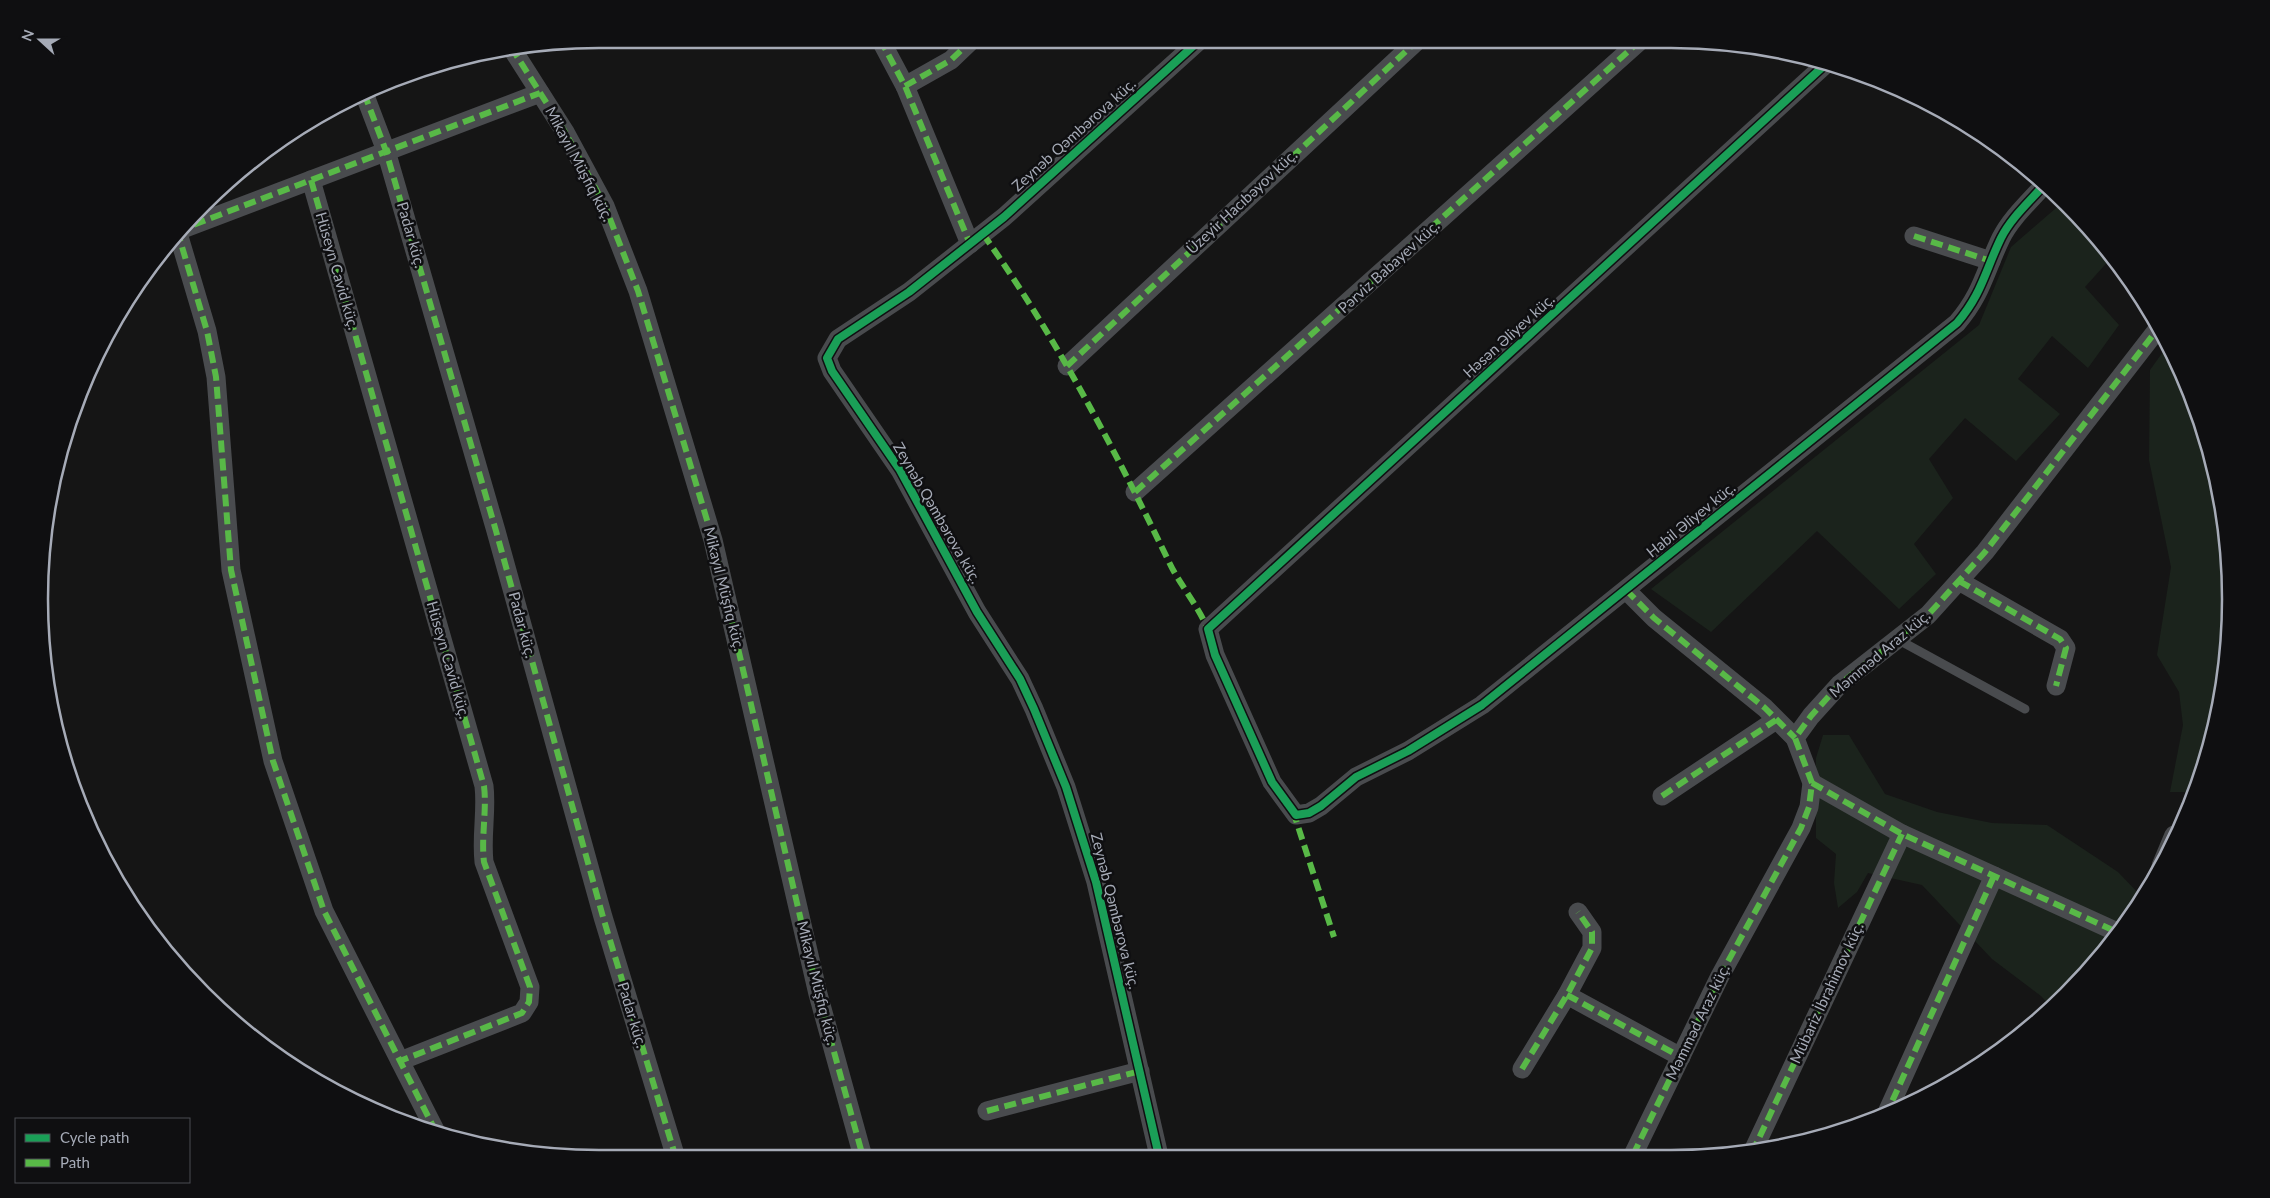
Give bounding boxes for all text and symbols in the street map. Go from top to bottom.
north arrow [15,15,65,65]
text: N [18,27,37,43]
street label: Zeynəb Qəmbərova küç. [1008,74,1139,195]
street label: Mikayıl Müşfiq küç. [542,103,618,224]
street label: Üzeyir Hacıbəyov küç. [1182,145,1300,257]
street label: Padar küç. [394,200,430,270]
street label: Hüseyn Cavid küç. [313,210,363,332]
street label: Pərviz Babayev küç. [1334,216,1443,316]
street label: Həsən Əliyev küç. [1459,289,1558,381]
street label: Zeynəb Qəmbərova küç. [890,439,986,586]
street label: Habil Əliyev küç. [1642,478,1738,561]
street label: Mikayıl Müşfiq küç. [701,525,749,653]
street label: Padar küç. [506,590,540,660]
street label: Hüseyn Cavid küç. [424,599,474,721]
street label: Məmməd Araz küç. [1825,606,1933,701]
street label: Zeynəb Qəmbərova küç. [1088,831,1144,991]
street label: Mikayıl Müşfiq küç. [794,919,842,1047]
street label: Mübariz İbrahimov küç. [1786,919,1867,1066]
street label: Məmməd Araz küç. [1661,961,1733,1082]
street label: Padar küç. [614,980,651,1050]
legend [15,1118,190,1183]
text: Cycle path [60,1128,129,1146]
text: Path [60,1153,90,1171]

